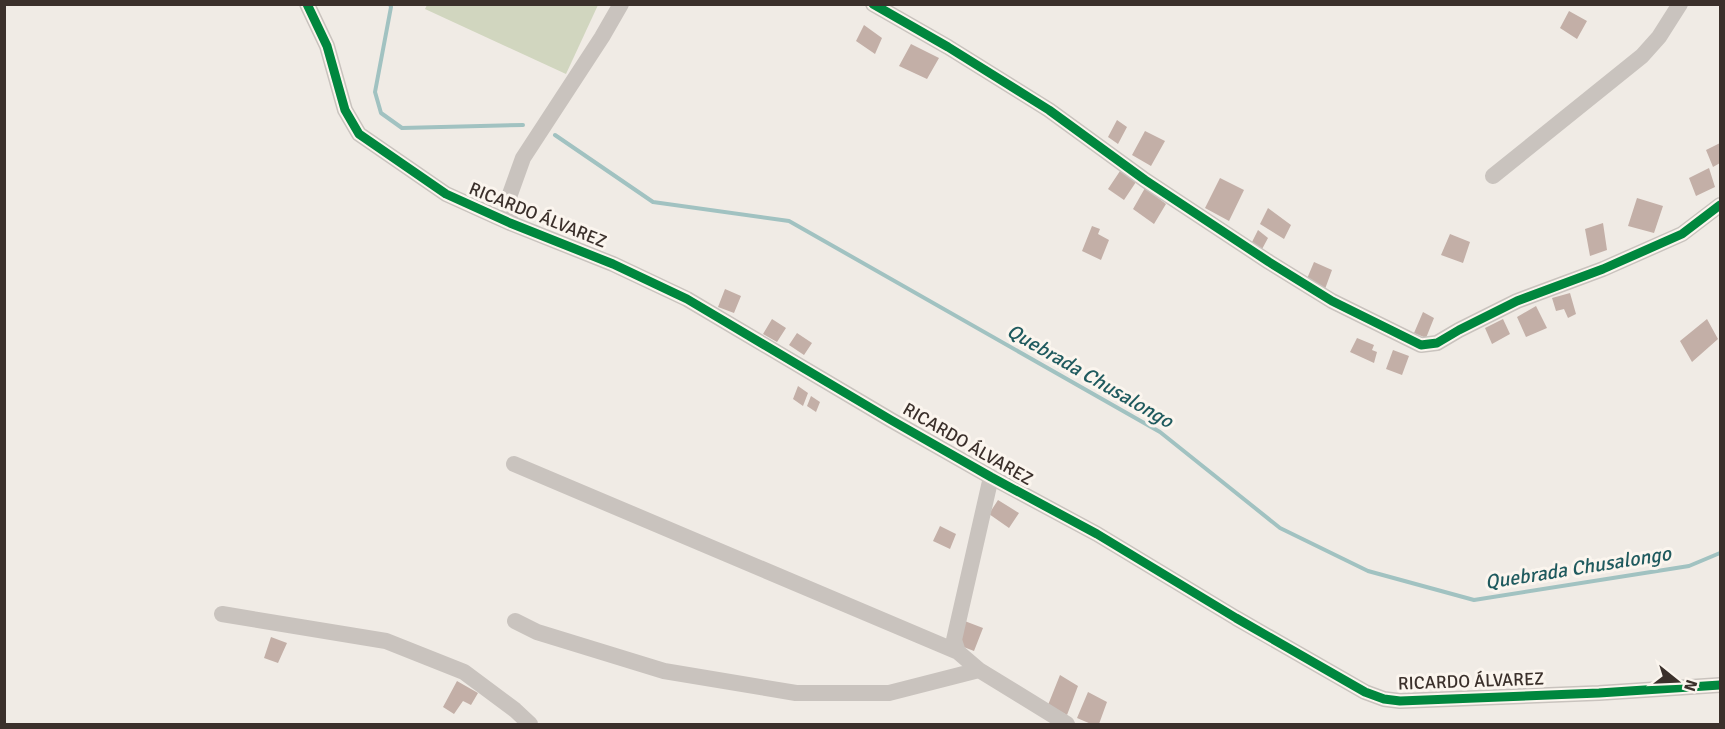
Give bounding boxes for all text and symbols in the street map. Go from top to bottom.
street label: RICARDO ÁLVAREZ [466,177,610,253]
water label: Quebrada Chusalongo [1002,318,1179,435]
street label: RICARDO ÁLVAREZ [899,398,1037,490]
water label: Quebrada Chusalongo [1483,541,1674,595]
north arrow [1647,651,1707,711]
street label: RICARDO ÁLVAREZ [1397,667,1545,695]
text: N [1679,677,1702,694]

